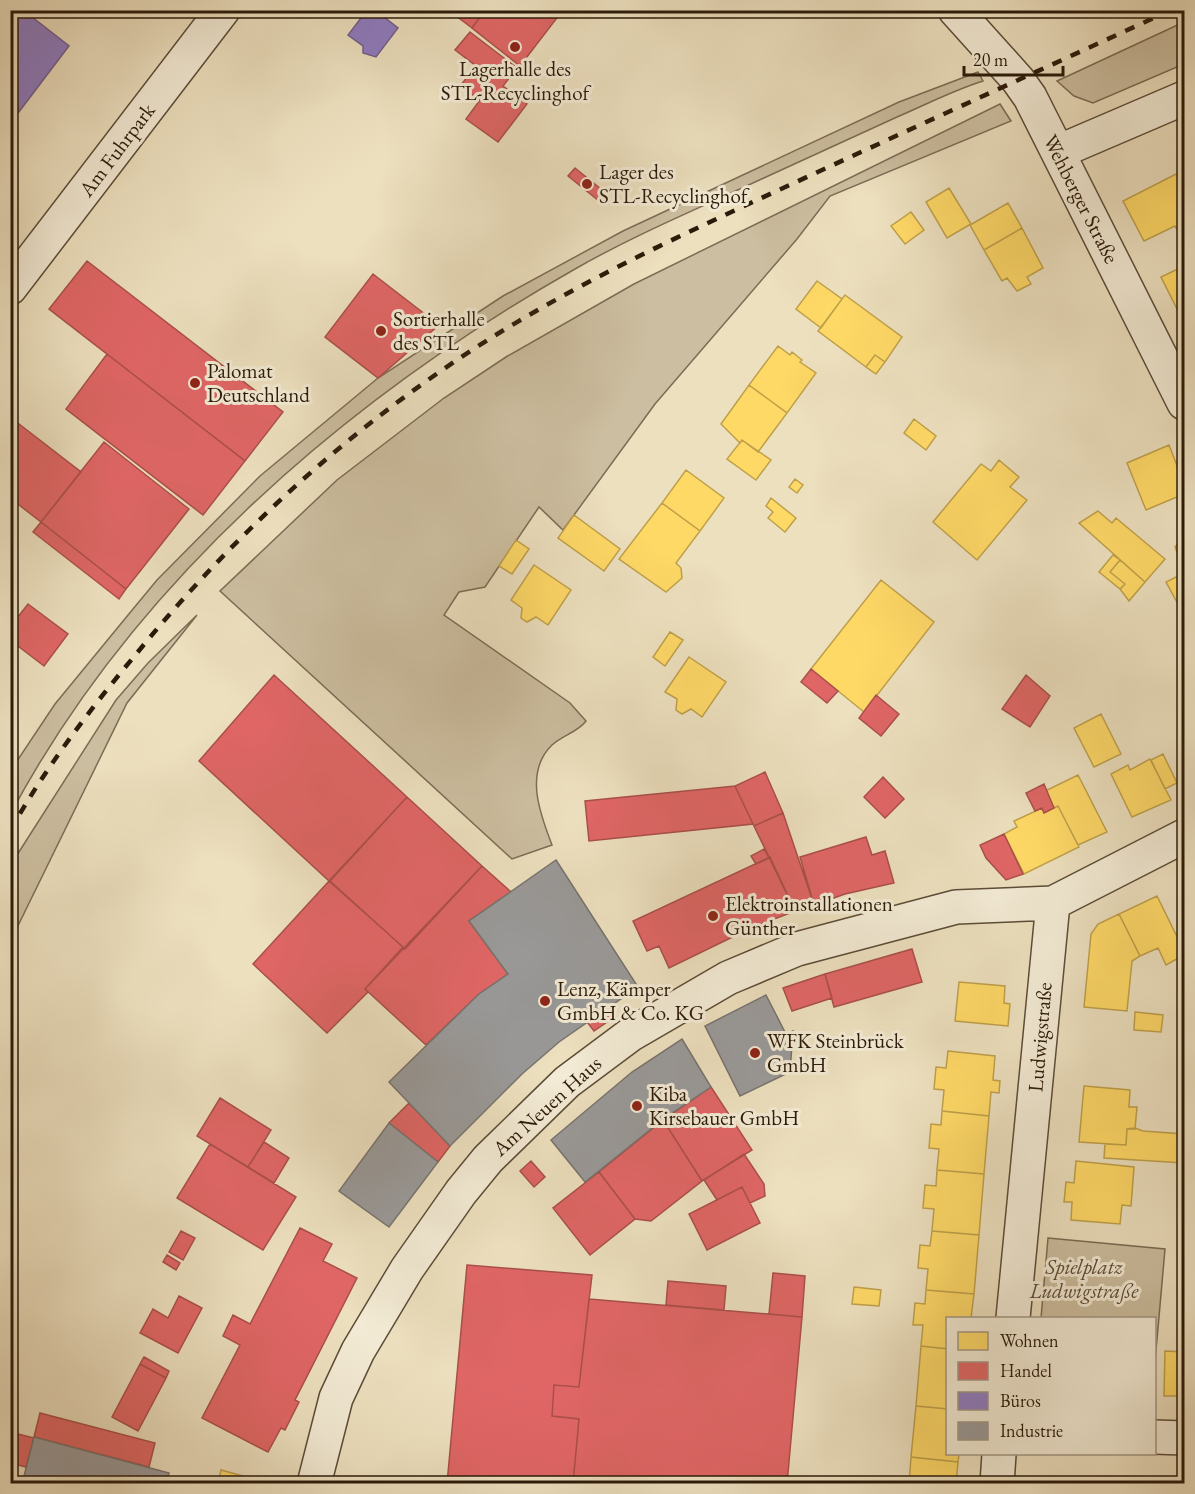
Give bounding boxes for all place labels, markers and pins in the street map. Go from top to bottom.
marker: Lagerhalle des STL-Recyclinghof [508,40,522,54]
place label: Lagerhalle des STL-Recyclinghof [441,55,592,106]
place label: Lager des STL-Recyclinghof [599,158,750,209]
marker: Lager des STL-Recyclinghof [580,177,594,191]
place label: Sortierhalle des STL [393,305,485,356]
marker: Sortierhalle des STL [374,324,388,338]
place label: Palomat Deutschland [207,357,310,408]
marker: Palomat Deutschland [188,376,202,390]
place label: Elektroinstallationen Günther [725,890,893,941]
marker: Elektroinstallationen Günther [706,909,720,923]
place label: Lenz, Kämper GmbH & Co. KG [557,975,704,1026]
marker: Lenz, Kämper GmbH & Co. KG [538,994,552,1008]
place label: WFK Steinbrück GmbH [767,1027,905,1078]
marker: WFK Steinbrück GmbH [748,1046,762,1060]
place label: Kiba Kirsebauer GmbH [649,1080,799,1131]
marker: Kiba Kirsebauer GmbH [630,1099,644,1113]

